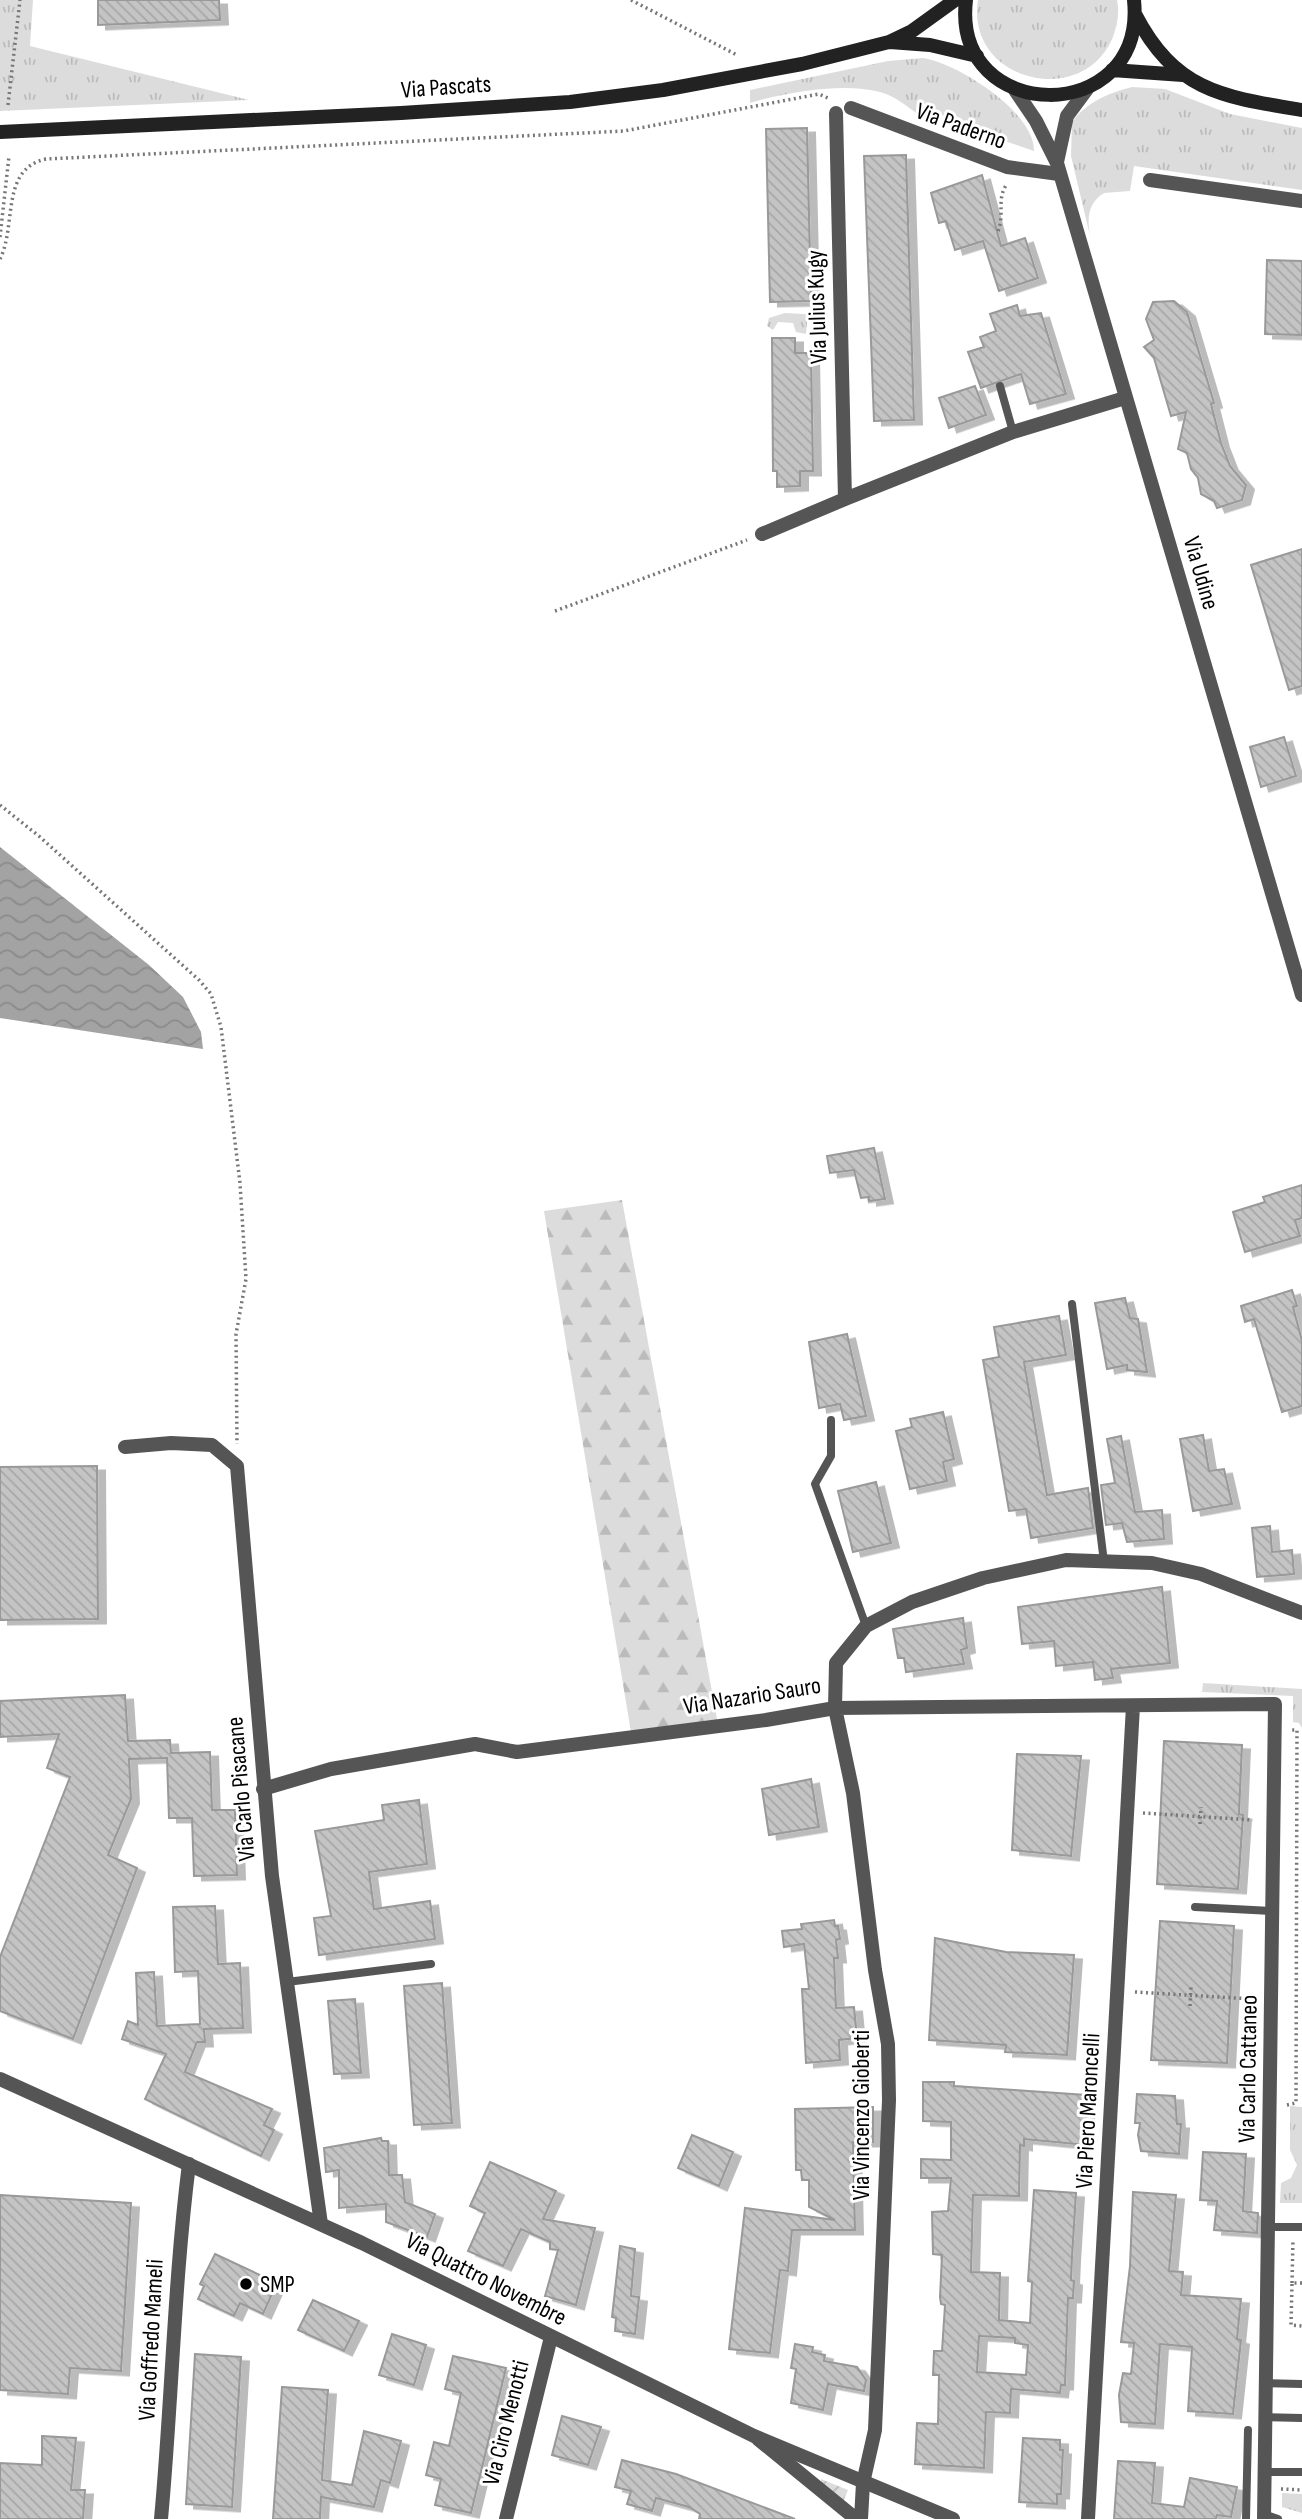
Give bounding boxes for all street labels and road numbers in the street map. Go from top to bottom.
street label: Via Pascats [400,69,492,105]
street label: Via Paderno [912,96,1010,156]
street label: Via Julius Kugy [801,249,833,365]
street label: Via Udine [1177,533,1225,613]
street label: Via Nazario Sauro [681,1671,823,1721]
street label: Via Carlo Pisacane [220,1716,262,1862]
street label: Via Carlo Cattaneo [1232,1995,1264,2143]
street label: Via Vincenzo Gioberti [847,2030,876,2200]
street label: Via Piero Maroncelli [1069,2032,1107,2190]
street label: Via Quattro Novembre [401,2226,571,2332]
street label: Via Goffredo Mameli [132,2258,170,2422]
street label: Via Ciro Menotti [476,2357,536,2489]

